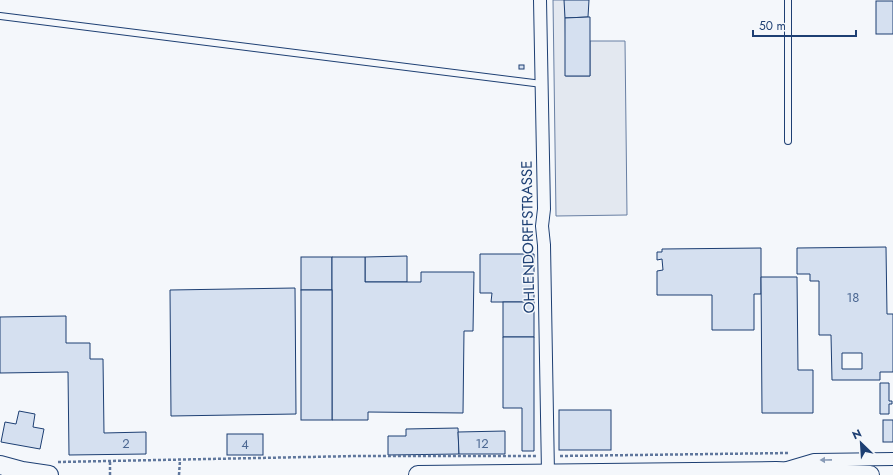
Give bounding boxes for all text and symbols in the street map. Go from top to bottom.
scale bar [753,12,856,38]
text: 50 m [759,17,786,35]
street label: OHLENDORFFSTRASSE [516,160,540,314]
house number: 18 [847,288,859,307]
north arrow [841,423,881,463]
text: N [849,425,864,443]
house number: 2 [122,434,130,453]
house number: 12 [475,434,489,453]
house number: 4 [241,435,249,454]
one-way arrow [820,456,832,463]

